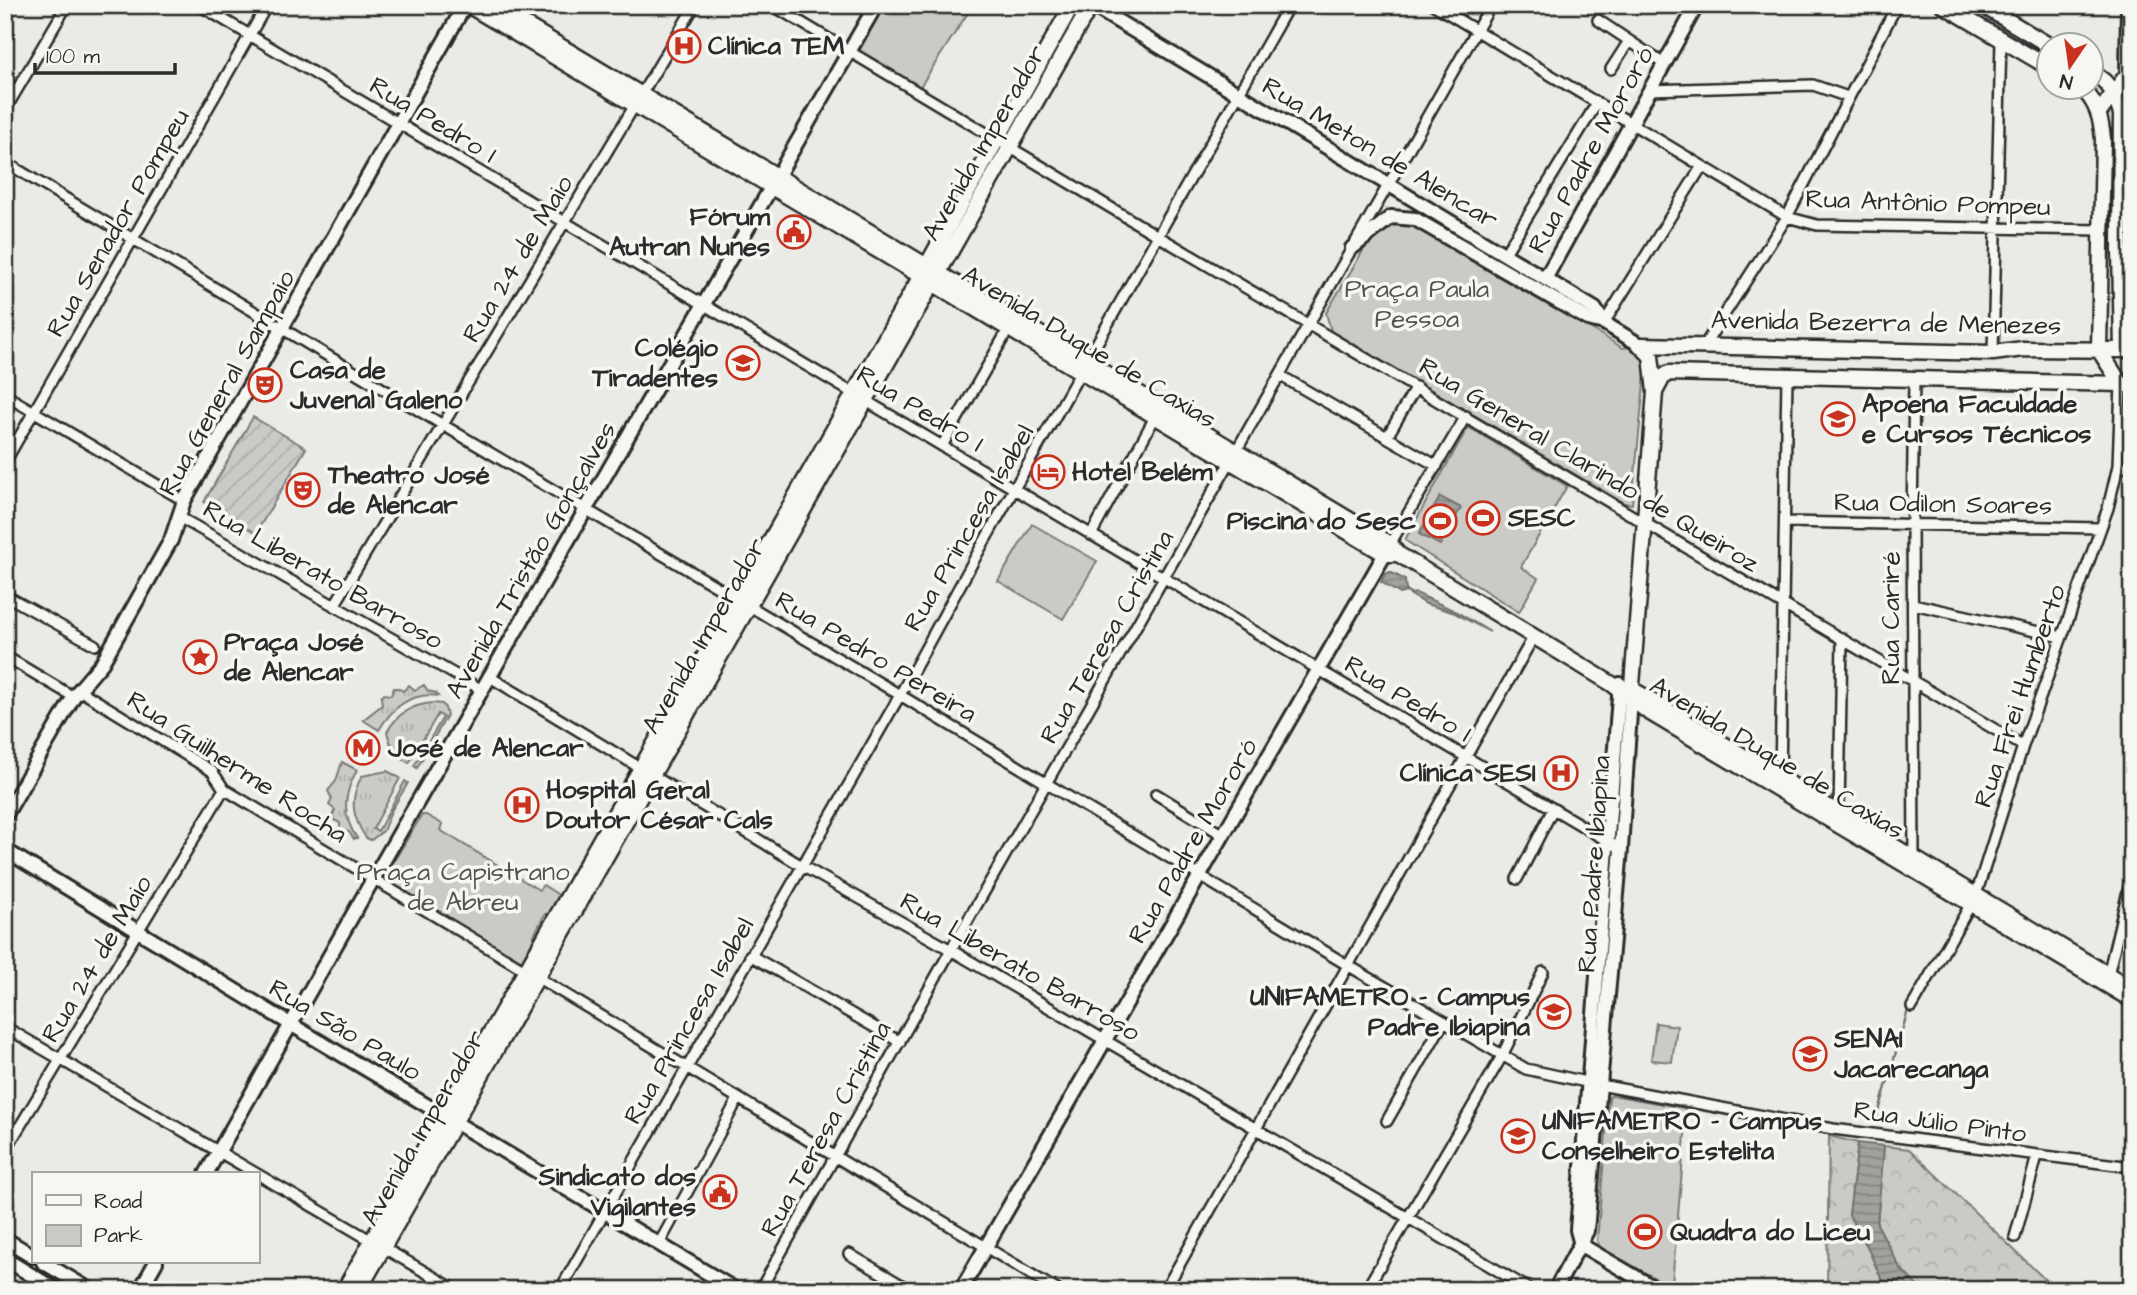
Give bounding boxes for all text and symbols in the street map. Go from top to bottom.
hospital icon: Clínica TEM [665,27,703,65]
place label: Clínica TEM [708,28,845,64]
scale bar [35,32,175,76]
north arrow [2036,32,2106,102]
street label: Avenida Imperador [913,38,1055,248]
street label: Rua Padre Mororó [1519,40,1663,260]
text: 100 m [46,42,101,71]
text: N [2058,67,2075,96]
street label: Rua Pedro I [363,68,503,172]
street label: Rua Meton de Alencar [1255,68,1505,238]
street label: Rua Senador Pompeu [38,102,198,344]
street label: Rua 24 de Maio [454,168,582,349]
street label: Rua Antônio Pompeu [1805,181,2051,225]
place label: Fórum Autran Nunes [609,199,771,265]
public building icon: Fórum Autran Nunes [775,213,813,251]
street label: Avenida Duque de Caxias [955,257,1223,437]
street label: Rua General Sampaio [150,263,304,502]
park label: Praça Paula Pessoa [1345,271,1489,337]
street label: Avenida Bezerra de Menezes [1711,302,2061,344]
place label: Colégio Tiradentes [591,330,718,396]
school or university icon: Colégio Tiradentes [724,344,762,382]
street label: Rua General Clarindo de Queiroz [1412,349,1766,581]
place label: Casa de Juvenal Galeno [289,352,463,418]
street label: Rua Pedro I [850,357,990,461]
theatre icon: Casa de Juvenal Galeno [246,366,284,404]
place label: Apoena Faculdade e Cursos Técnicos [1862,386,2091,452]
school or university icon: Apoena Faculdade e Cursos Técnicos [1819,400,1857,438]
street label: Avenida Tristão Gonçalves [437,415,625,705]
street label: Rua Princesa Isabel [895,418,1043,638]
hotel icon: Hotel Belém [1029,453,1067,491]
place label: Hotel Belém [1072,454,1213,490]
place label: Theatro José de Alencar [327,457,490,523]
theatre icon: Theatro José de Alencar [284,471,322,509]
street label: Rua Odilon Soares [1834,484,2052,524]
street label: Rua Liberato Barroso [196,491,450,659]
sports icon: SESC [1464,499,1502,537]
place label: SESC [1507,500,1576,536]
sports icon: Piscina do Sesc [1421,502,1459,540]
place label: Piscina do Sesc [1227,503,1417,539]
street label: Rua Teresa Cristina [1031,524,1183,750]
street label: Avenida Imperador [633,531,775,741]
street label: Rua Cariré [1873,551,1909,685]
street label: Rua Frei Humberto [1965,579,2075,812]
street label: Rua Pedro Pereira [768,583,984,731]
place label: Praça José de Alencar [223,624,364,690]
place icon: Praça José de Alencar [181,638,219,676]
street label: Rua Pedro I [1338,647,1478,751]
street label: Avenida Duque de Caxias [1643,668,1911,848]
street label: Rua Guilherme Rocha [120,682,354,852]
metro station icon: José de Alencar [344,729,382,767]
place label: José de Alencar [387,730,584,766]
street label: Rua Padre Mororó [1120,731,1267,950]
hospital icon: Clínica SESI [1542,754,1580,792]
street label: Rua Padre Ibiapina [1568,754,1620,974]
place label: Clínica SESI [1400,755,1536,791]
place label: Hospital Geral Doutor César Cals [546,772,773,838]
hospital icon: Hospital Geral Doutor César Cals [503,786,541,824]
park label: Praça Capistrano de Abreu [356,854,570,920]
street label: Rua 24 de Maio [33,868,161,1049]
street label: Rua Liberato Barroso [893,883,1147,1051]
street label: Rua Princesa Isabel [615,911,763,1131]
street label: Rua São Paulo [262,970,428,1090]
place label: UNIFAMETRO - Campus Padre Ibiapina [1250,979,1531,1045]
school or university icon: UNIFAMETRO - Campus Padre Ibiapina [1535,993,1573,1031]
street label: Rua Teresa Cristina [752,1015,900,1243]
place label: SENAI Jacarecanga [1833,1021,1989,1090]
street label: Avenida Imperador [352,1023,494,1233]
school or university icon: SENAI Jacarecanga [1791,1035,1829,1073]
street label: Rua Júlio Pinto [1851,1092,2029,1152]
place label: UNIFAMETRO - Campus Conselheiro Estelita [1542,1103,1822,1169]
school or university icon: UNIFAMETRO - Campus Conselheiro Estelita [1499,1117,1537,1155]
place label: Sindicato dos Vigilantes [538,1159,696,1228]
legend [32,1172,259,1264]
public building icon: Sindicato dos Vigilantes [701,1173,739,1211]
text: Road [94,1187,142,1216]
sports icon: Quadra do Liceu [1626,1213,1664,1251]
place label: Quadra do Liceu [1670,1214,1870,1250]
text: Park [94,1221,143,1250]

